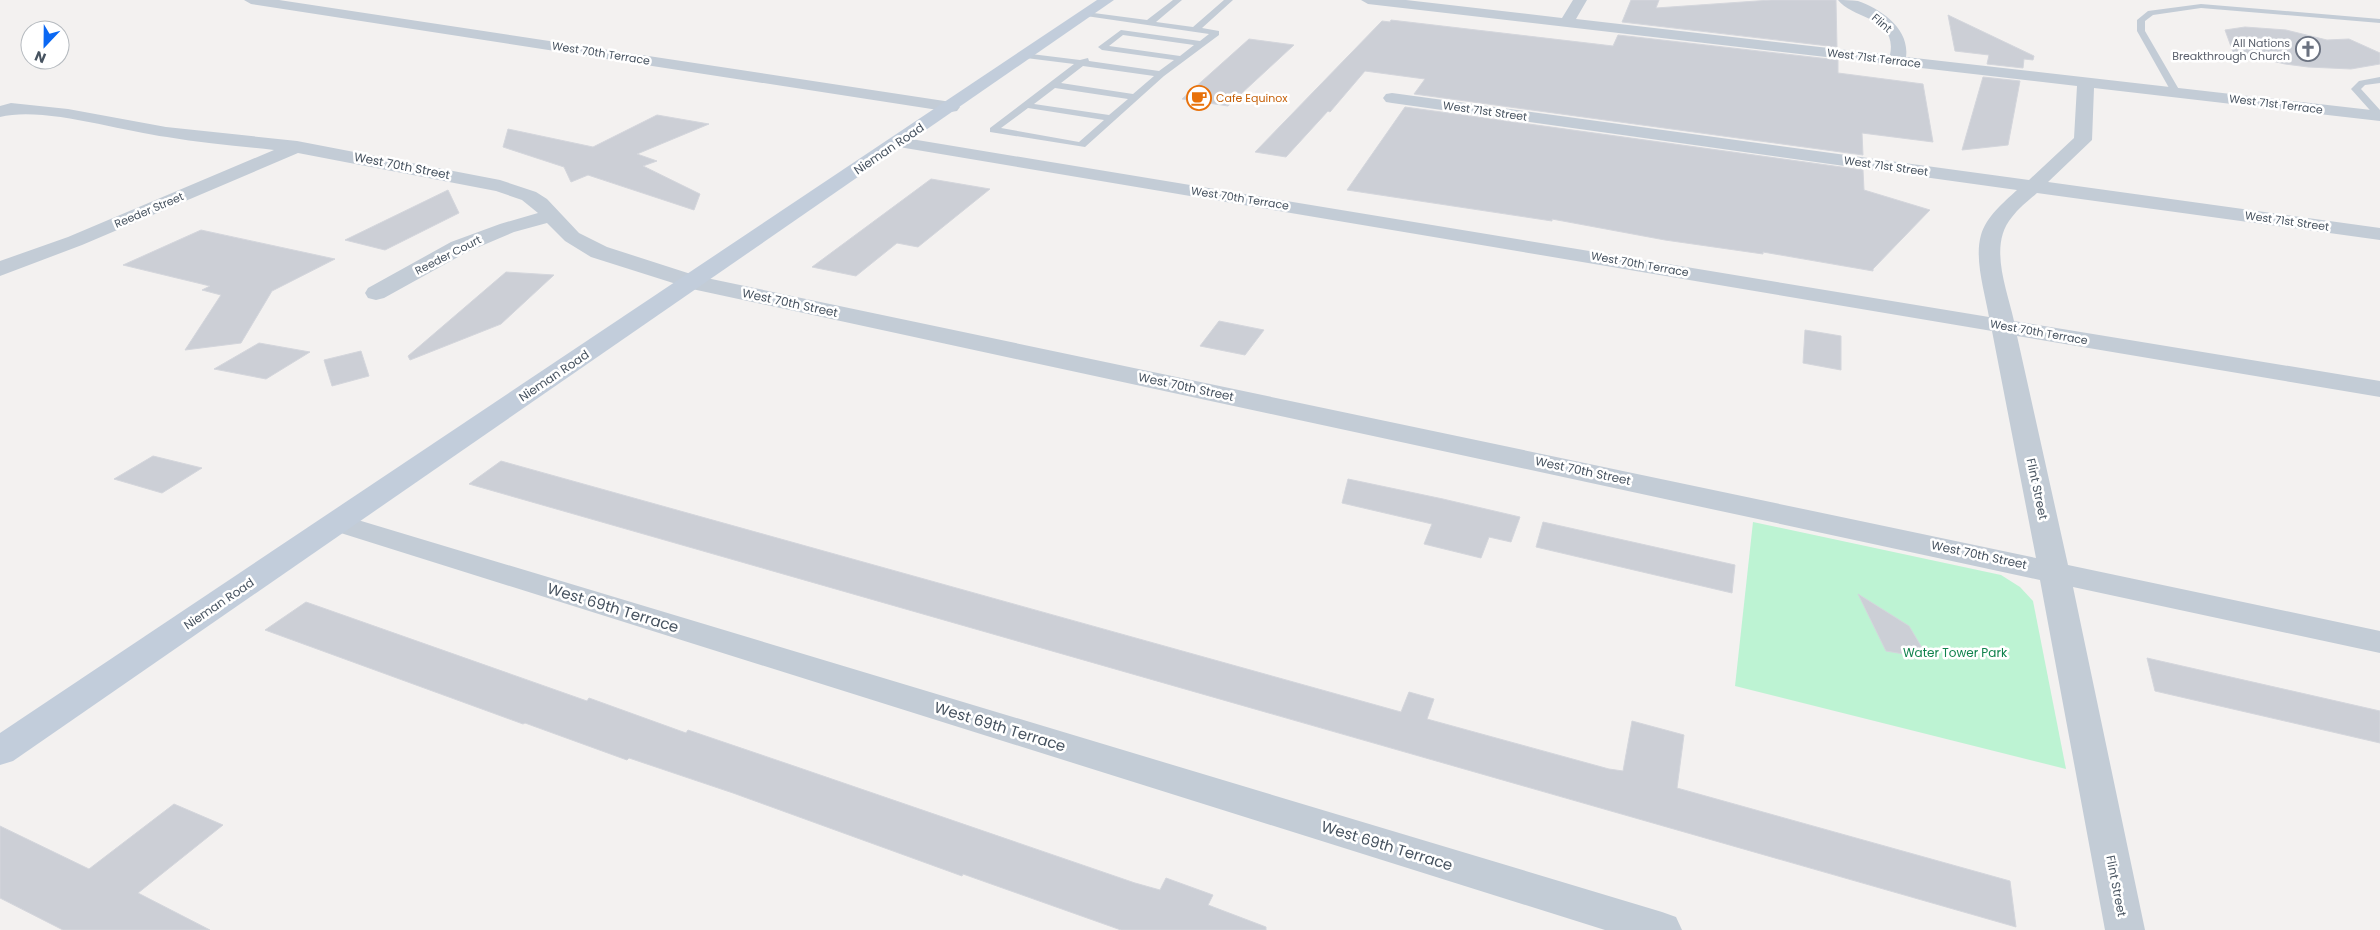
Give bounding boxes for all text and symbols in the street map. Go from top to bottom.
street label: Flint [1868,10,1896,36]
north arrow [20,20,70,70]
place label: All Nations Breakthrough Church [2172,35,2290,64]
church icon: All Nations Breakthrough Church [2295,36,2321,62]
street label: West 70th Terrace [551,37,651,69]
street label: West 71st Terrace [1826,44,1922,72]
text: N [32,46,49,68]
cafe icon: Cafe Equinox [1186,85,1212,111]
place label: Cafe Equinox [1216,90,1288,106]
street label: West 71st Terrace [2228,90,2324,118]
street label: West 71st Street [1442,97,1528,125]
street label: Nieman Road [850,119,927,178]
street label: West 70th Street [353,148,452,183]
street label: West 71st Street [1843,152,1929,180]
street label: West 70th Terrace [1190,182,1290,214]
street label: Reeder Street [112,188,186,232]
street label: West 71st Street [2244,207,2330,235]
street label: Reeder Court [412,231,484,279]
street label: West 70th Terrace [1590,248,1690,281]
street label: West 70th Street [741,284,840,321]
street label: West 70th Terrace [1989,316,2089,349]
street label: Nieman Road [515,346,592,405]
street label: West 70th Street [1137,368,1236,405]
street label: West 70th Street [1534,452,1633,489]
street label: Flint Street [2023,457,2052,521]
street label: West 70th Street [1930,536,2029,573]
street label: Nieman Road [180,574,257,633]
street label: West 69th Terrace [545,578,681,638]
park label: Water Tower Park [1903,644,2008,661]
street label: West 69th Terrace [932,697,1068,757]
street label: West 69th Terrace [1319,816,1455,876]
street label: Flint Street [2102,854,2131,918]

